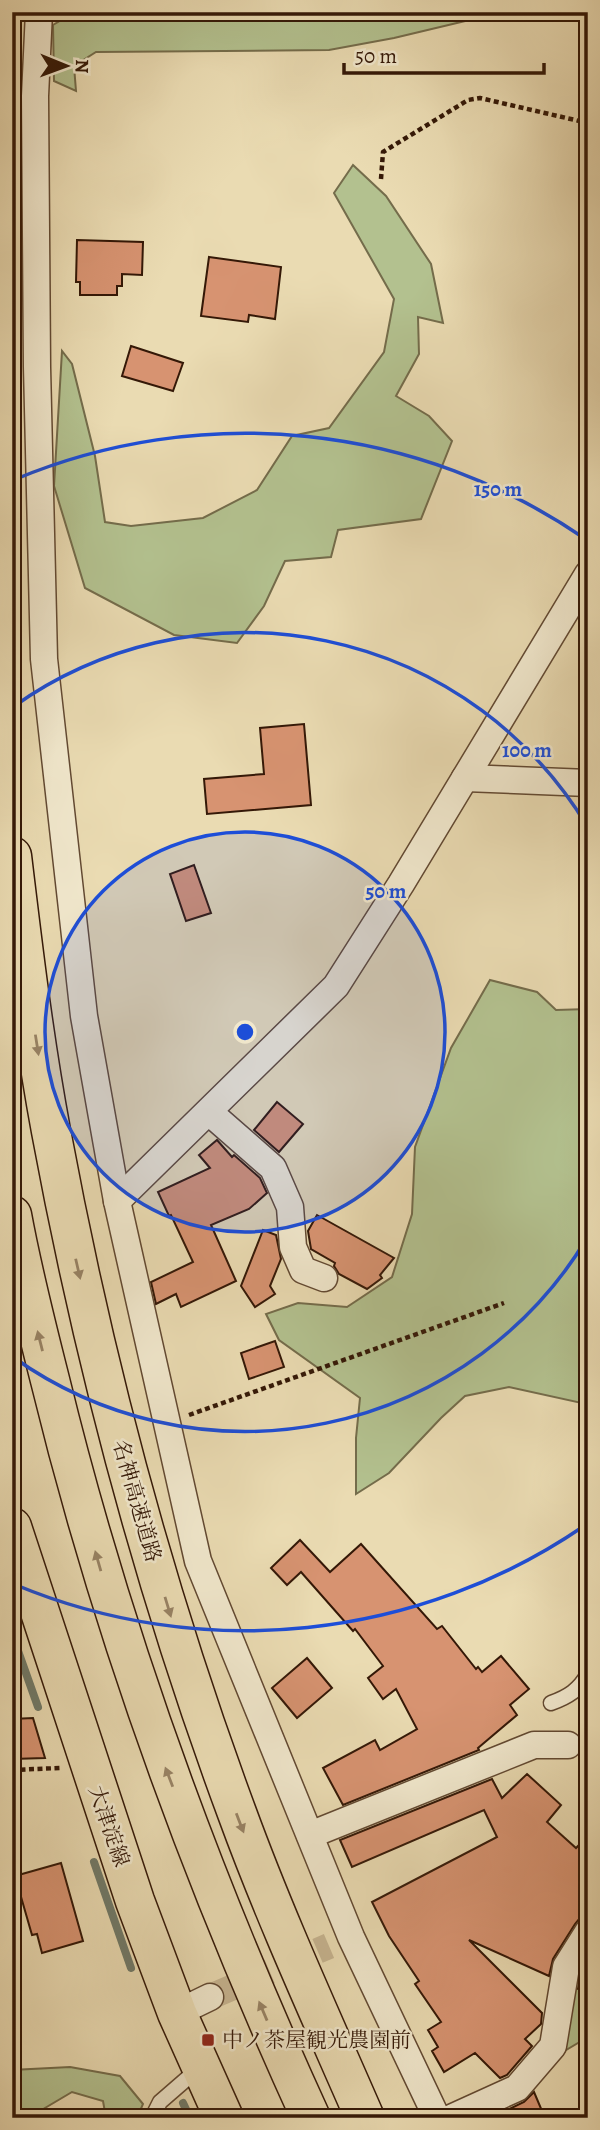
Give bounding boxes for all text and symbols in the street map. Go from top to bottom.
north arrow [32,32,102,102]
scale bar [344,32,544,76]
text: 50 m [355,42,397,70]
text: N [69,59,95,74]
text: 150 m [474,475,523,503]
text: 100 m [502,736,552,764]
text: 50 m [366,877,407,905]
centre of rings [233,1020,257,1044]
one-way arrow [32,1034,43,1056]
one-way arrow [73,1258,84,1280]
one-way arrow [34,1330,45,1352]
street label: 名神高速道路 [106,1437,168,1565]
one-way arrow [92,1550,102,1571]
one-way arrow [163,1597,173,1618]
one-way arrow [164,1767,175,1788]
street label: 大津淀線 [82,1782,136,1870]
one-way arrow [235,1812,246,1833]
one-way arrow [257,2000,268,2021]
place label: 中ノ茶屋観光農園前 [222,2026,411,2054]
marker: 中ノ茶屋観光農園前 [200,2032,216,2048]

